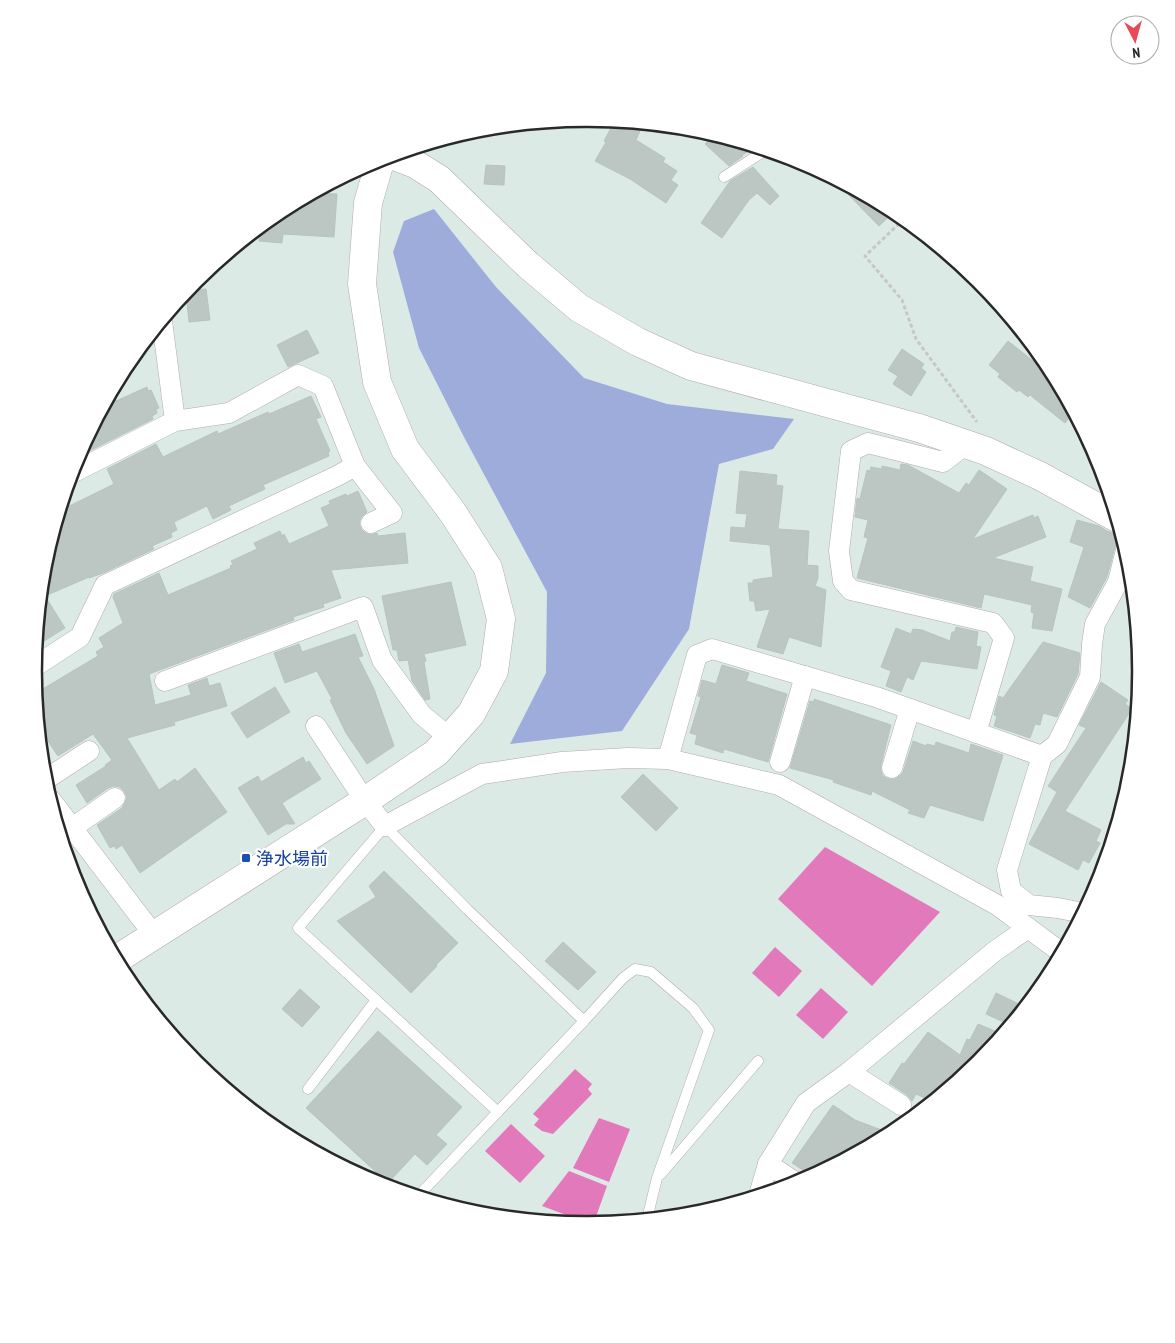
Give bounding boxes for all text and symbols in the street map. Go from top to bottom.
north arrow [1110,15,1160,65]
text: N [1132,44,1141,62]
place label: 浄水場前 [256,847,328,870]
marker: 浄水場前 [240,852,252,864]

